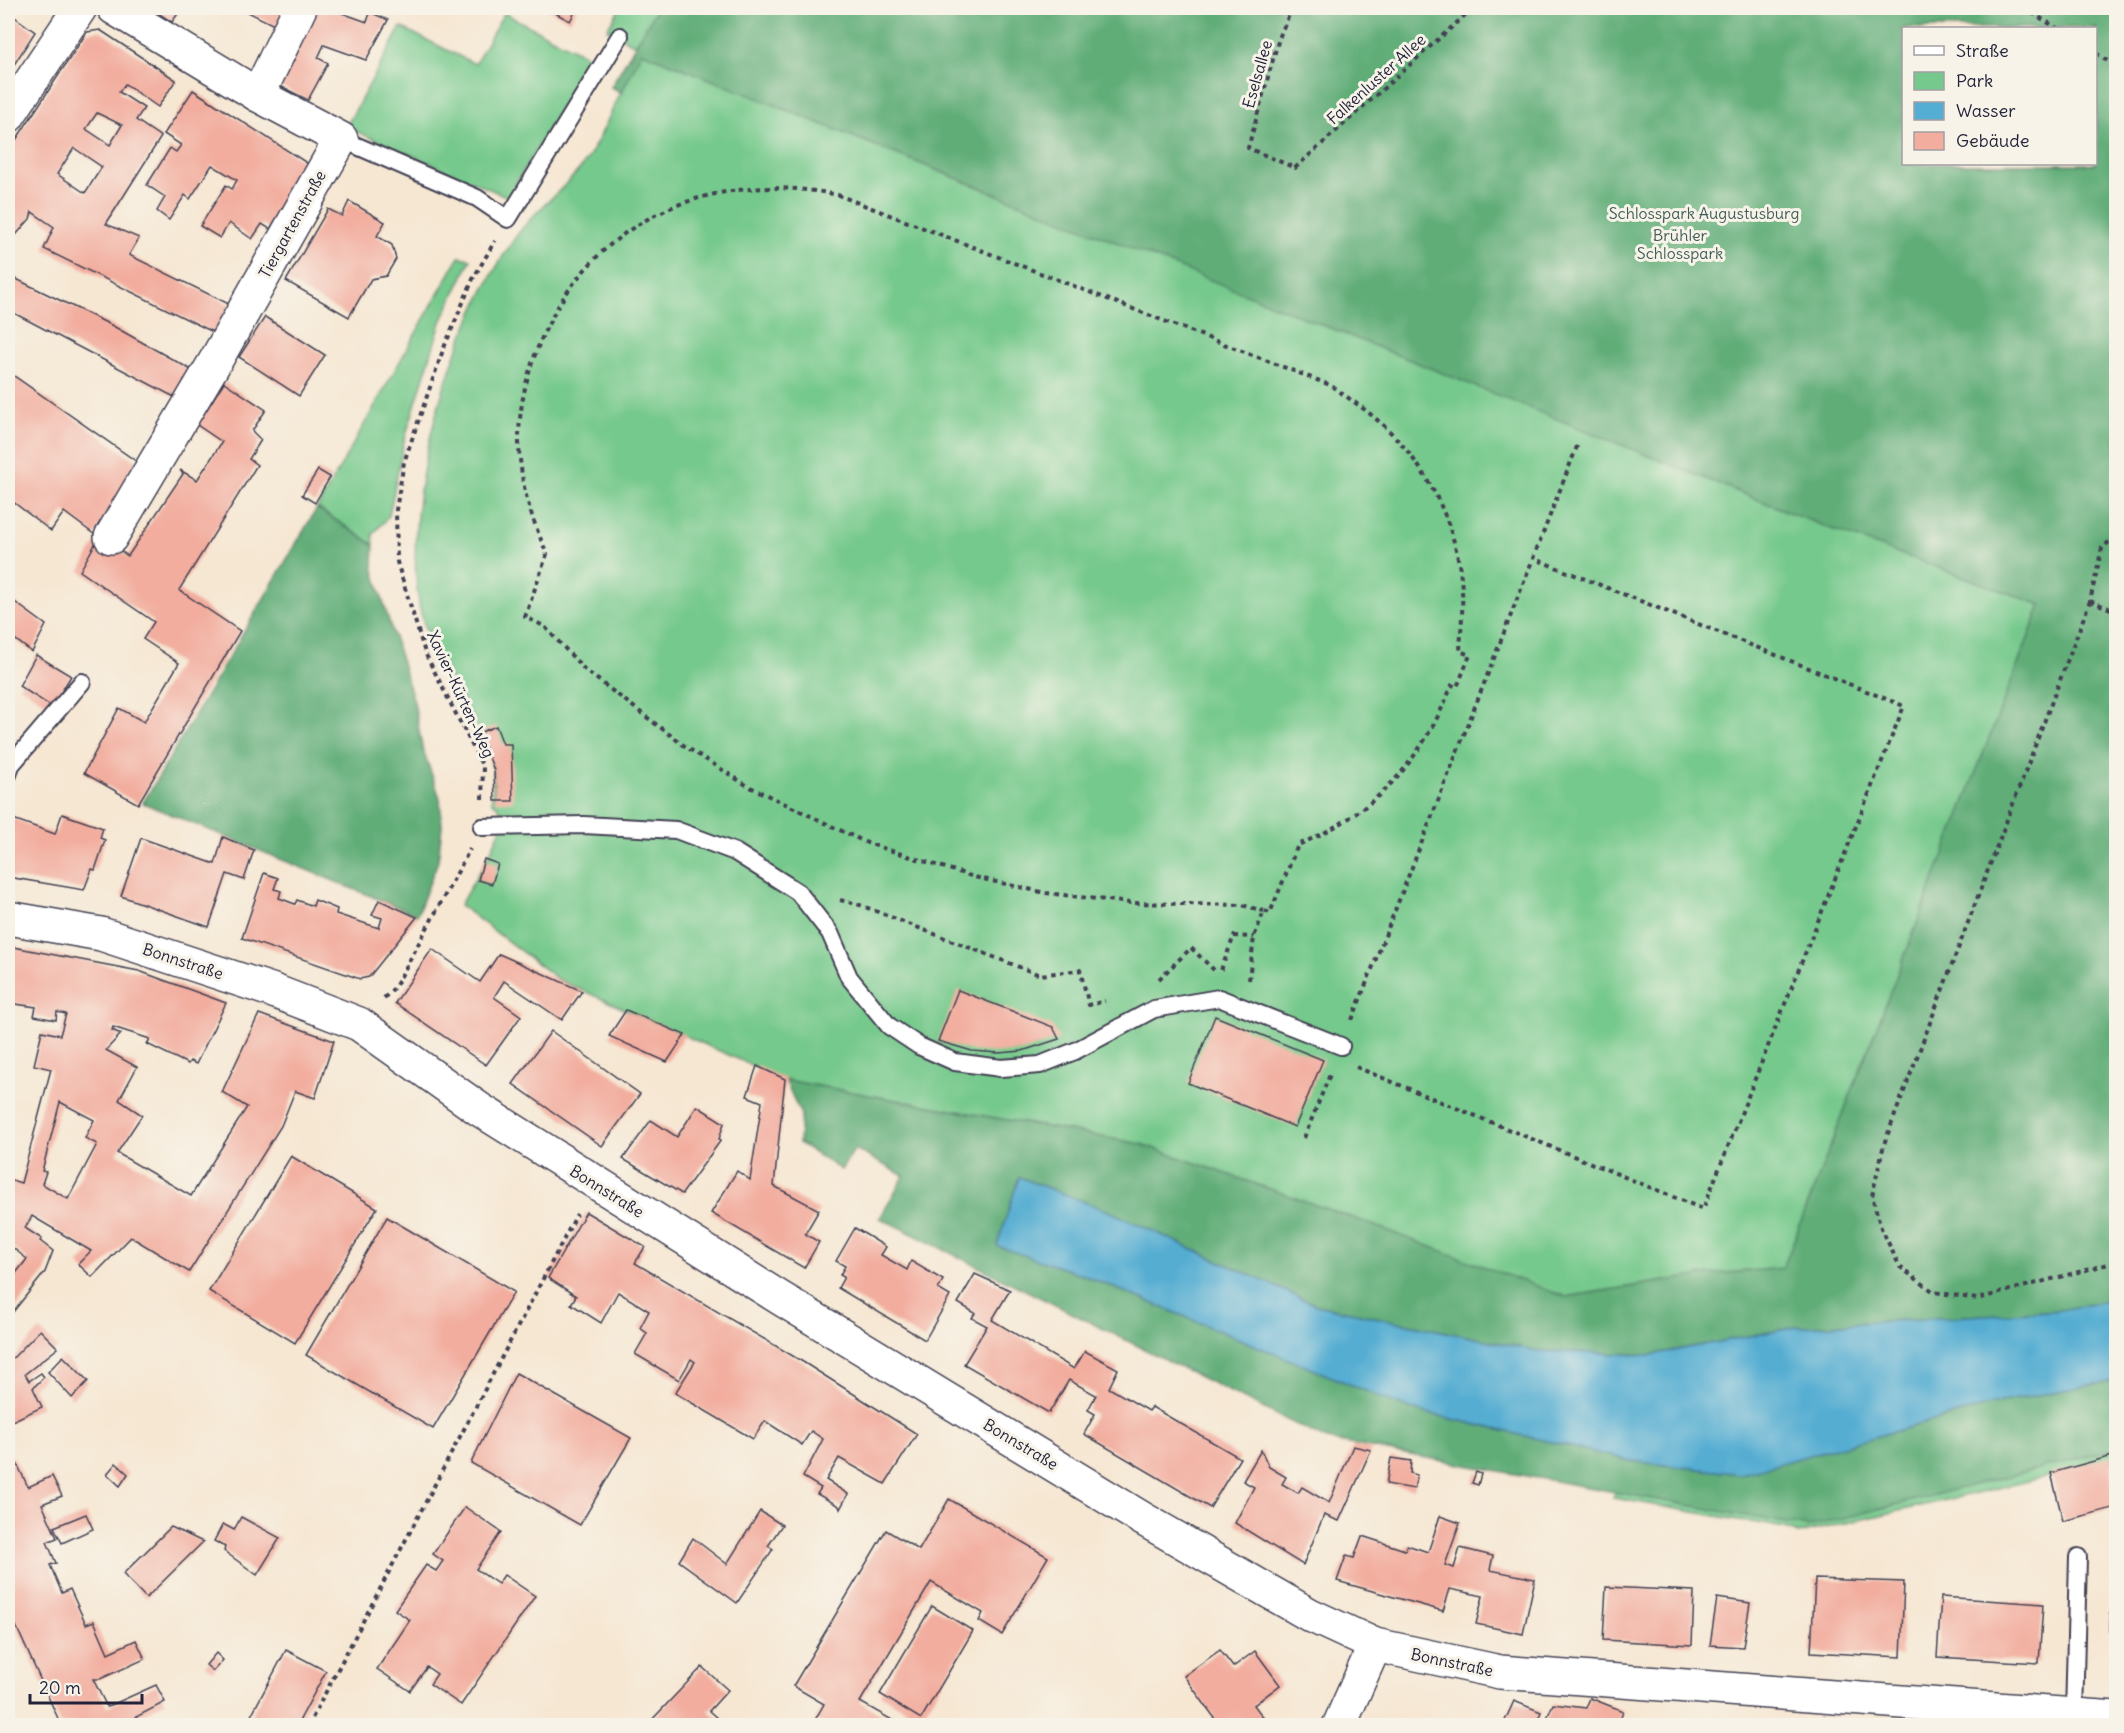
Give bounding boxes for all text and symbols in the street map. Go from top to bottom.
legend [1902,27,2097,165]
street label: Falkenluster Allee [1322,29,1430,129]
street label: Eselsallee [1238,38,1276,110]
text: Straße [1956,39,2009,62]
text: Park [1956,69,1993,92]
text: Wasser [1956,99,2016,122]
text: Gebäude [1956,129,2029,152]
street label: Tiergartenstraße [254,167,330,281]
park label: Schlosspark Augustusburg [1609,203,1799,223]
park label: Brühler Schlosspark [1637,225,1723,263]
street label: Xavier-Kürten-Weg [423,627,499,761]
street label: Bonnstraße [140,939,226,983]
street label: Bonnstraße [566,1160,648,1222]
street label: Bonnstraße [980,1414,1062,1474]
street label: Bonnstraße [1409,1644,1495,1680]
scale bar [30,1667,142,1705]
text: 20 m [39,1676,81,1699]

